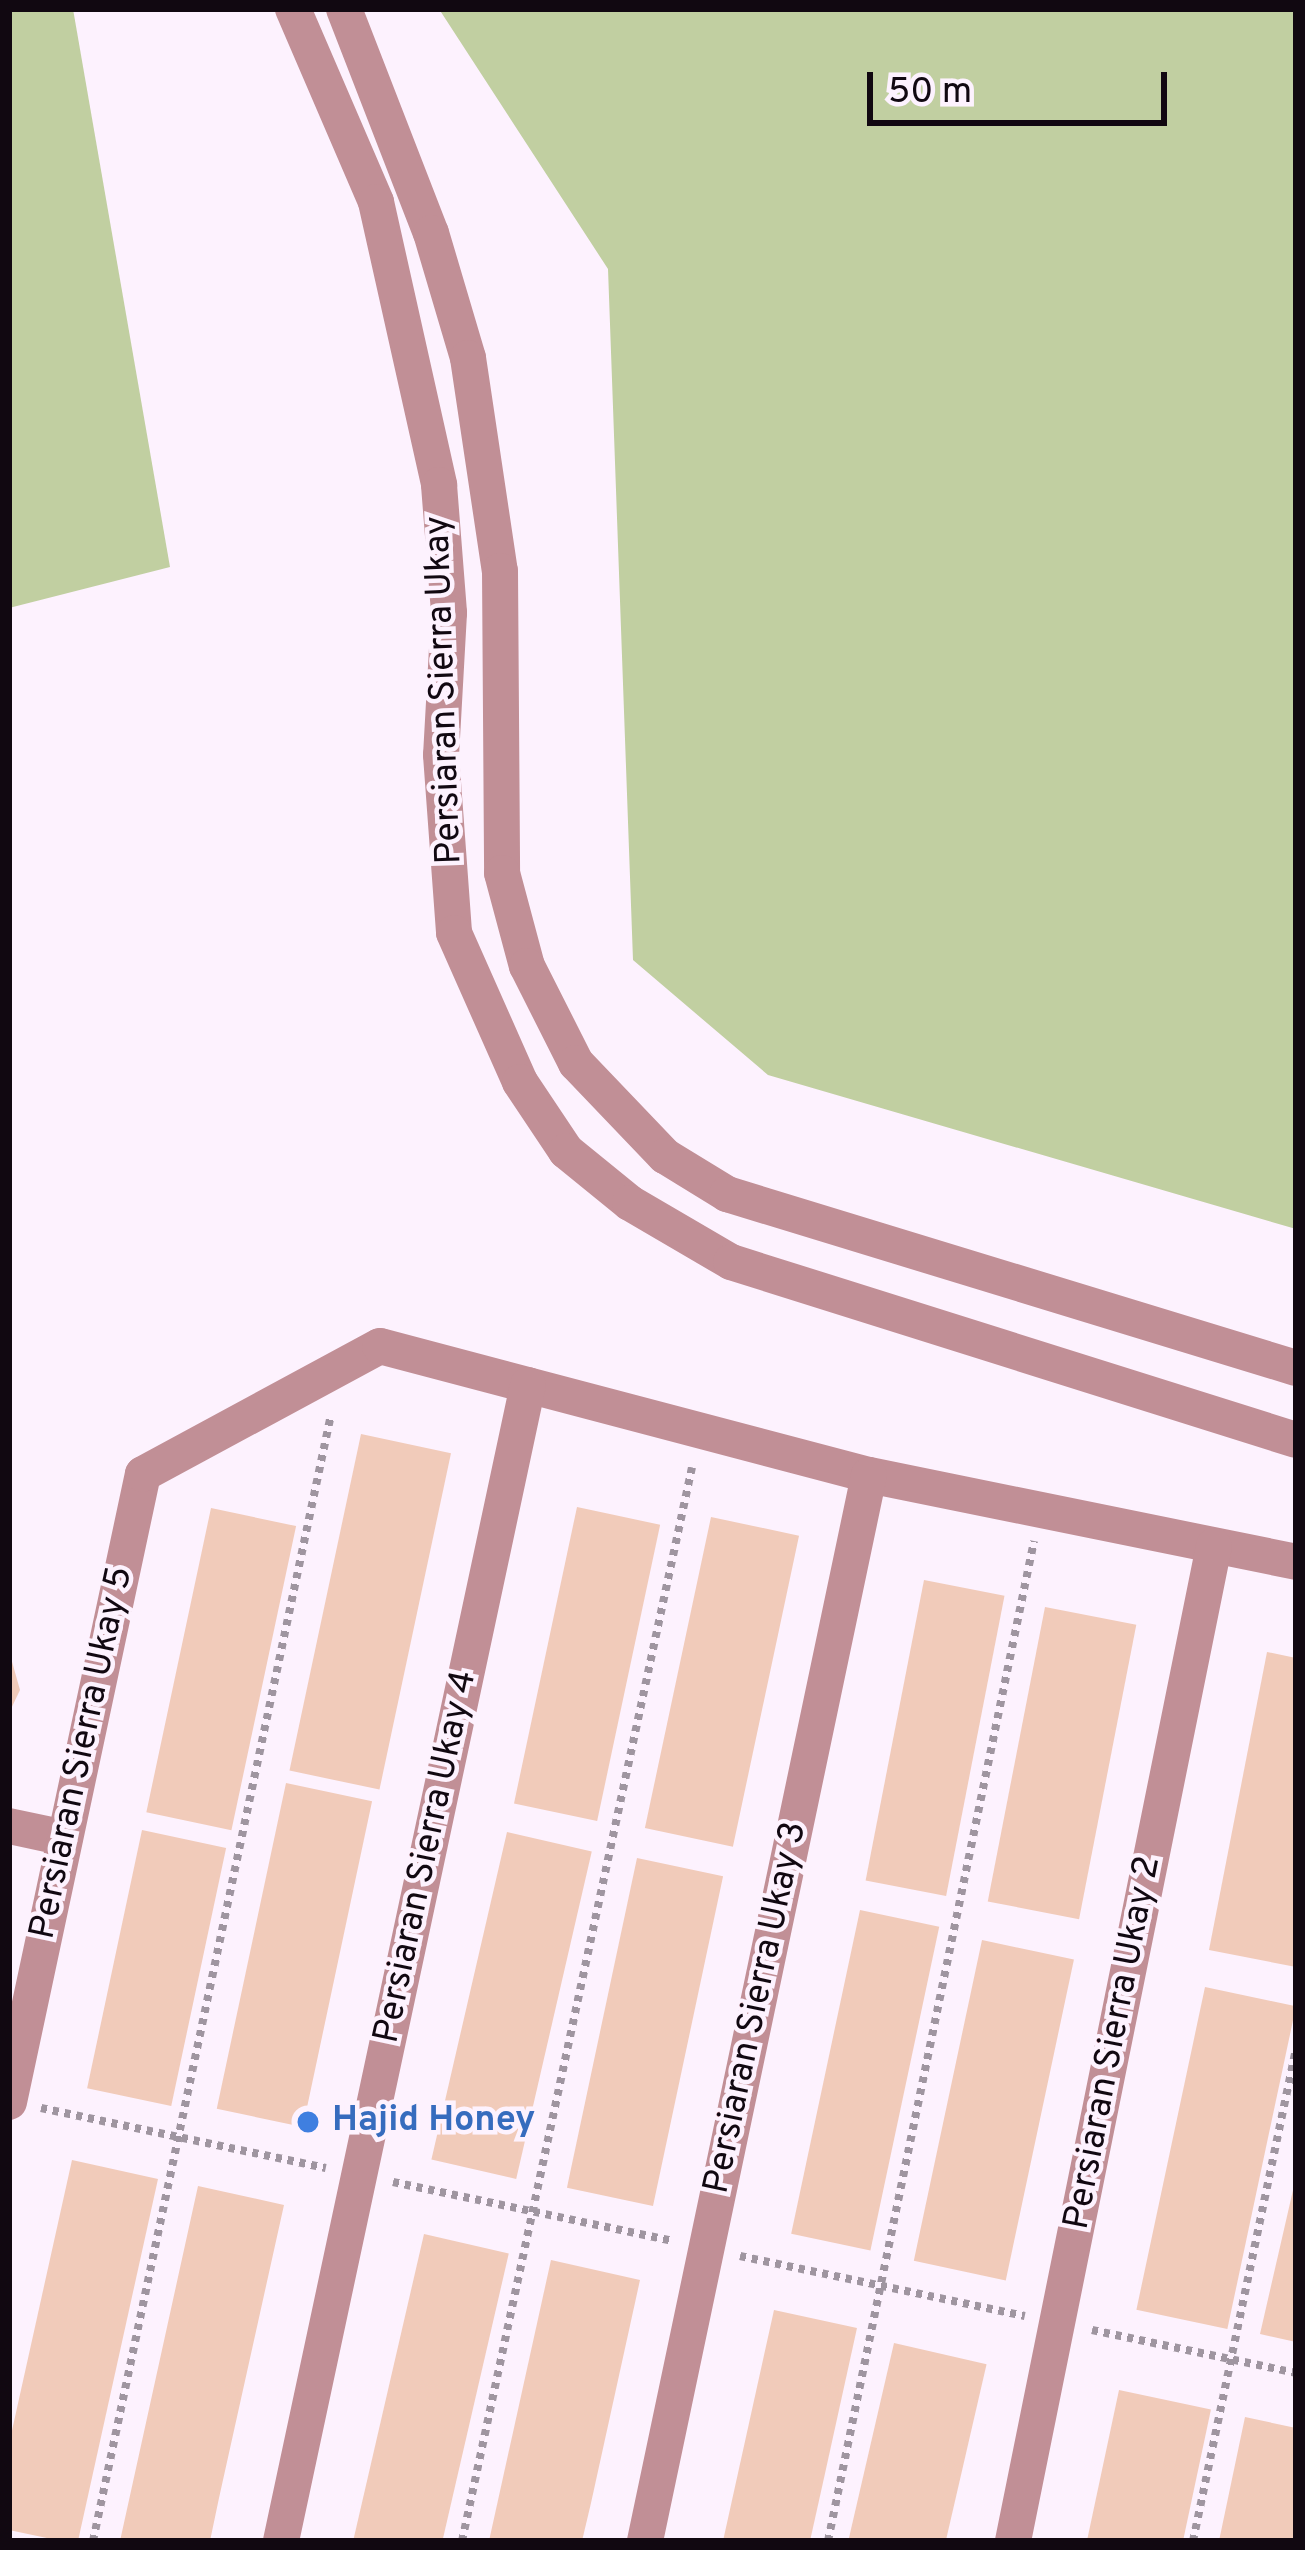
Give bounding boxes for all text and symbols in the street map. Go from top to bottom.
scale bar [873,48,1173,122]
text: 50 m [888,70,972,116]
street label: Persiaran Sierra Ukay [417,515,473,865]
street label: Persiaran Sierra Ukay 5 [22,1563,144,1943]
street label: Persiaran Sierra Ukay 4 [366,1667,488,2047]
street label: Persiaran Sierra Ukay 3 [696,1818,818,2198]
street label: Persiaran Sierra Ukay 2 [1057,1853,1171,2233]
place label: Hajid Honey [332,2100,535,2144]
marker: Hajid Honey [295,2109,321,2135]

